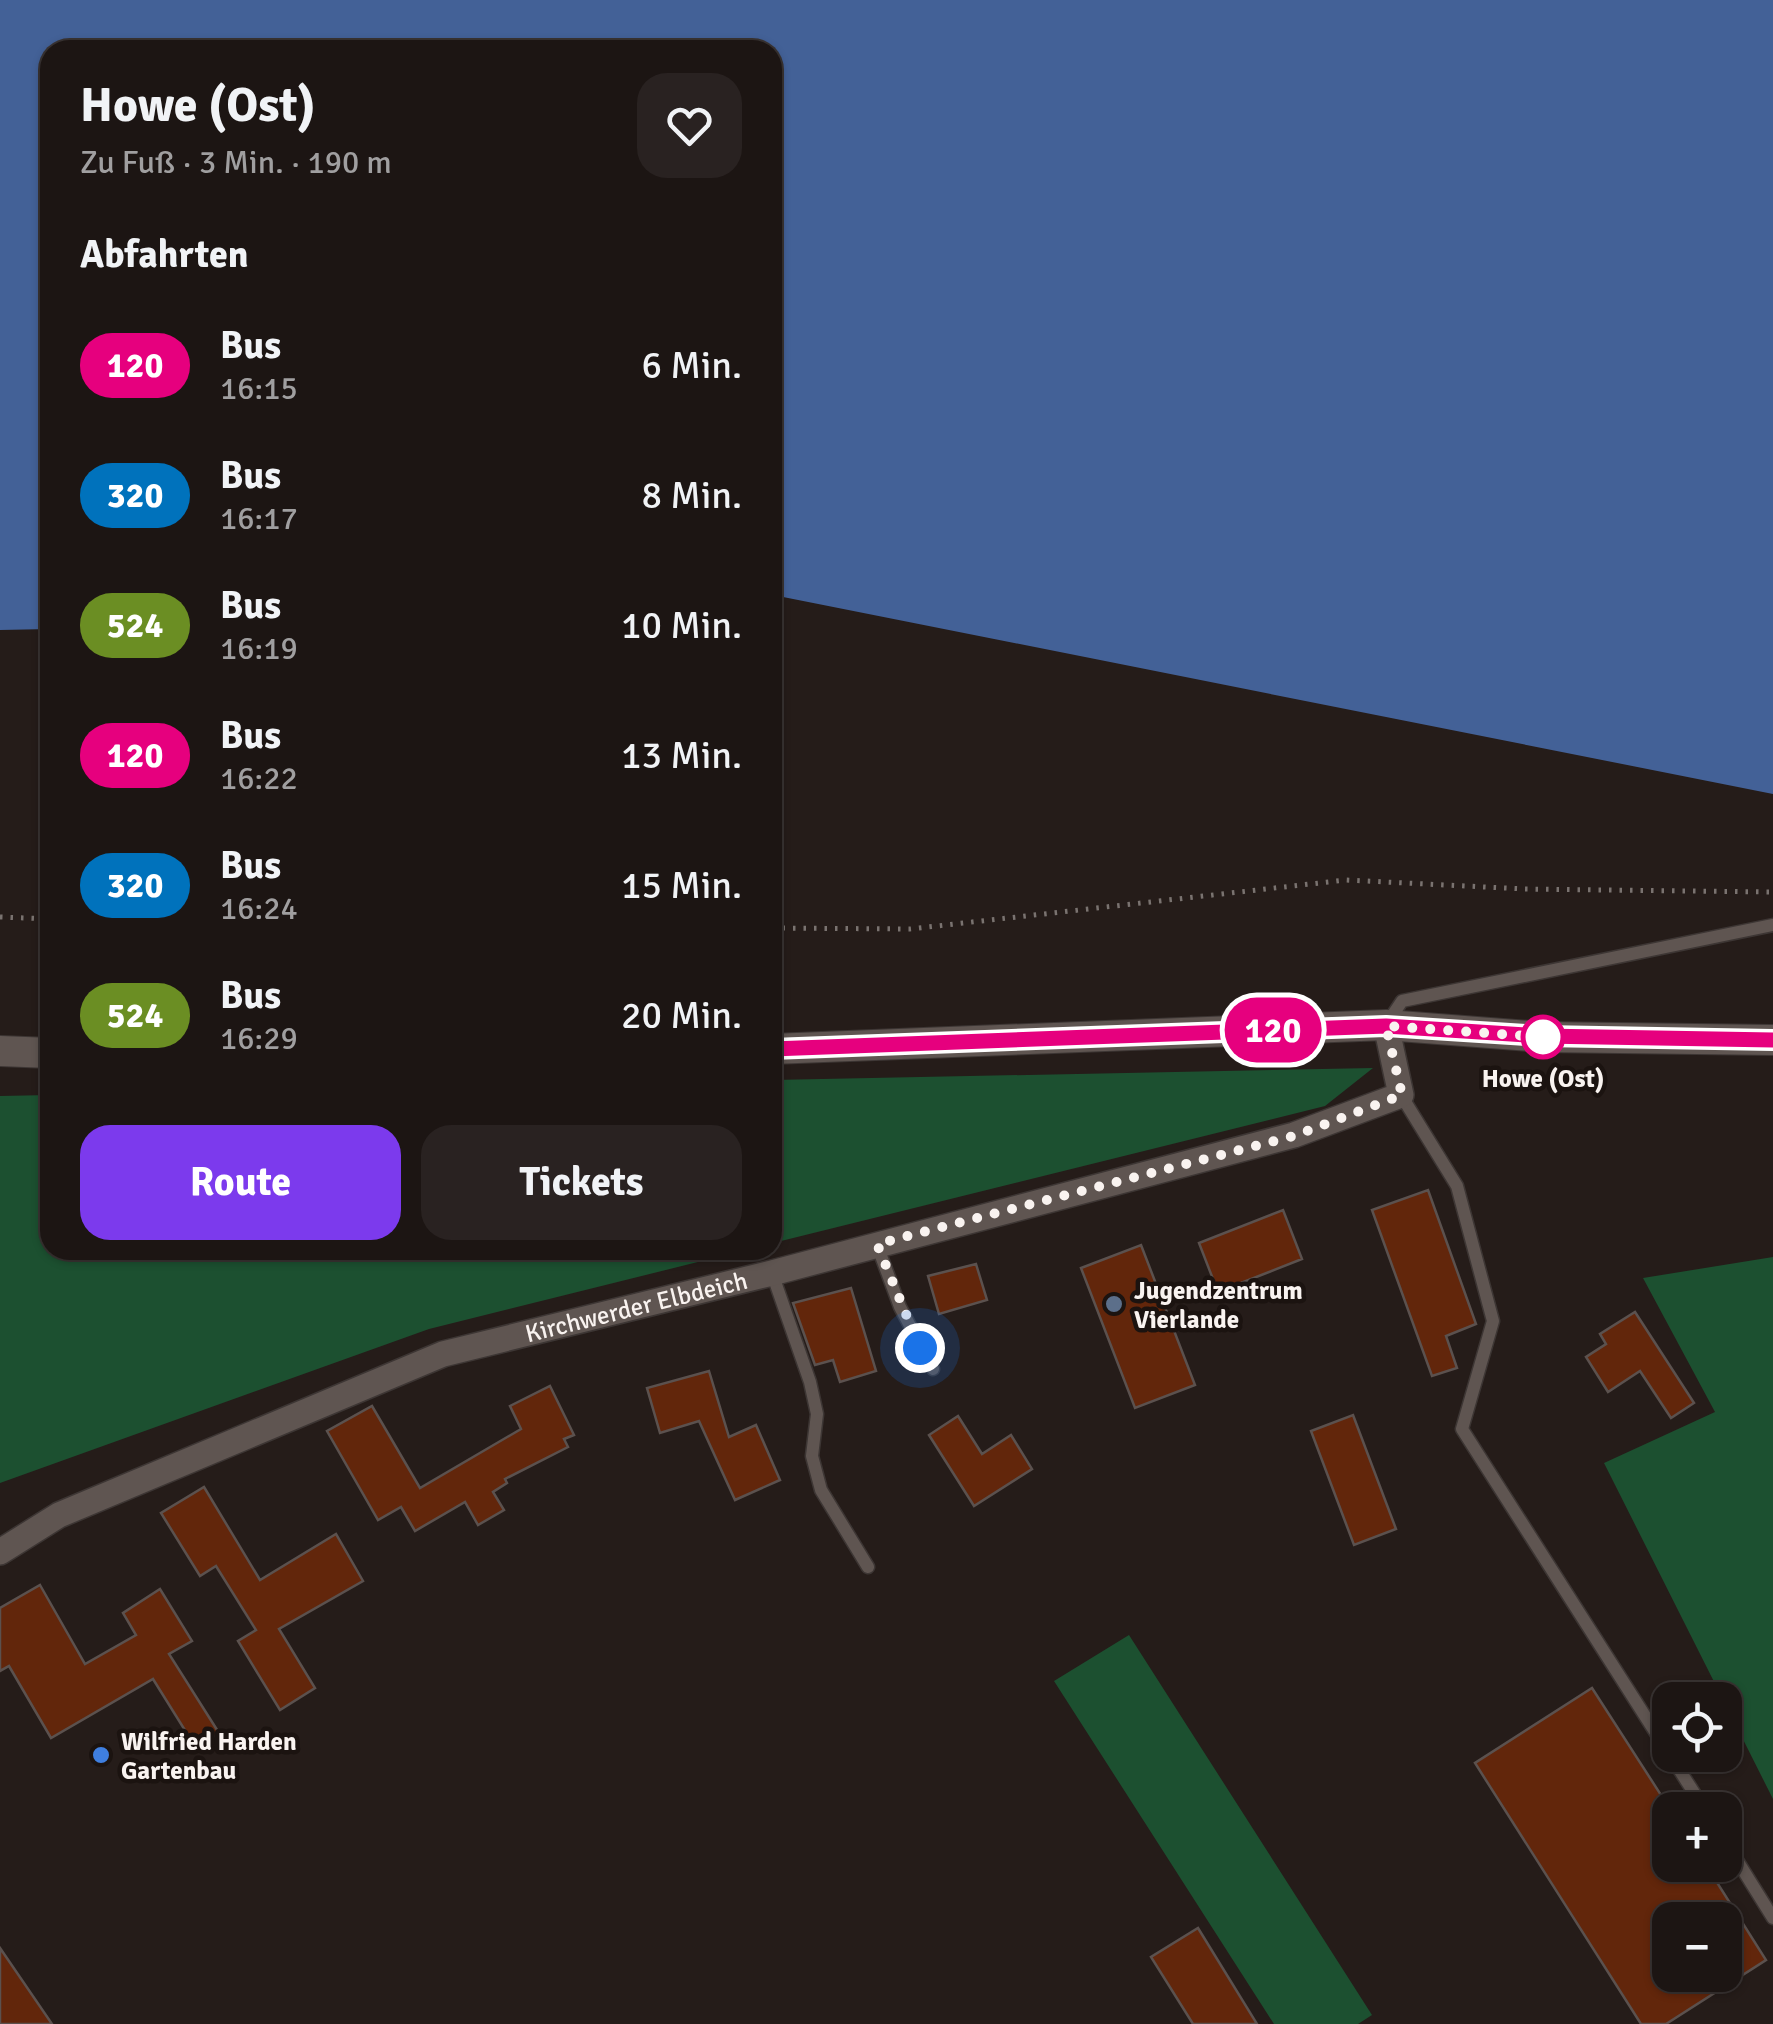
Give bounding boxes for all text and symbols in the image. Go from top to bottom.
button: heart [637,73,742,178]
text: Howe (Ost) [80,76,316,135]
text: Zu Fuß · 3 Min. · 190 m [80,143,392,182]
text: Abfahrten [80,231,249,278]
text: Bus [220,322,281,369]
text: 6 Min. [641,342,742,389]
text: 120 [107,344,163,387]
text: 16:15 [220,369,298,408]
text: Bus [220,452,281,499]
text: 8 Min. [641,472,742,519]
text: 320 [107,474,163,517]
text: 16:17 [220,499,298,538]
text: Bus [220,582,281,629]
text: 10 Min. [621,602,742,649]
text: 524 [107,604,163,647]
text: 16:19 [220,629,298,668]
text: Bus [220,712,281,759]
text: 13 Min. [621,732,742,779]
text: 120 [107,734,163,777]
text: 16:22 [220,759,298,798]
text: Bus [220,842,281,889]
text: 15 Min. [621,862,742,909]
text: 320 [107,864,163,907]
text: 16:24 [220,889,298,928]
text: Bus [220,972,281,1019]
text: 20 Min. [621,992,742,1039]
text: 524 [107,994,163,1037]
line badge: 120 [1216,998,1330,1062]
text: 120 [1245,1009,1301,1052]
marker: Howe (Ost) [1522,1016,1564,1058]
text: 16:29 [220,1019,298,1058]
place label: Howe (Ost) [1482,1063,1604,1094]
button: Route [80,1125,401,1240]
button: Tickets [421,1125,742,1240]
street label: Kirchwerder Elbdeich [522,1264,751,1349]
place label: Jugendzentrum Vierlande [1134,1275,1303,1335]
marker: Jugendzentrum Vierlande [1103,1293,1125,1315]
your location [895,1323,945,1373]
map controls [1652,1682,1742,1992]
button: locate [1652,1682,1742,1772]
place label: Wilfried Harden Gartenbau [121,1726,297,1786]
marker: Wilfried Harden Gartenbau [90,1744,112,1766]
button: + [1652,1792,1742,1882]
button: − [1652,1902,1742,1992]

